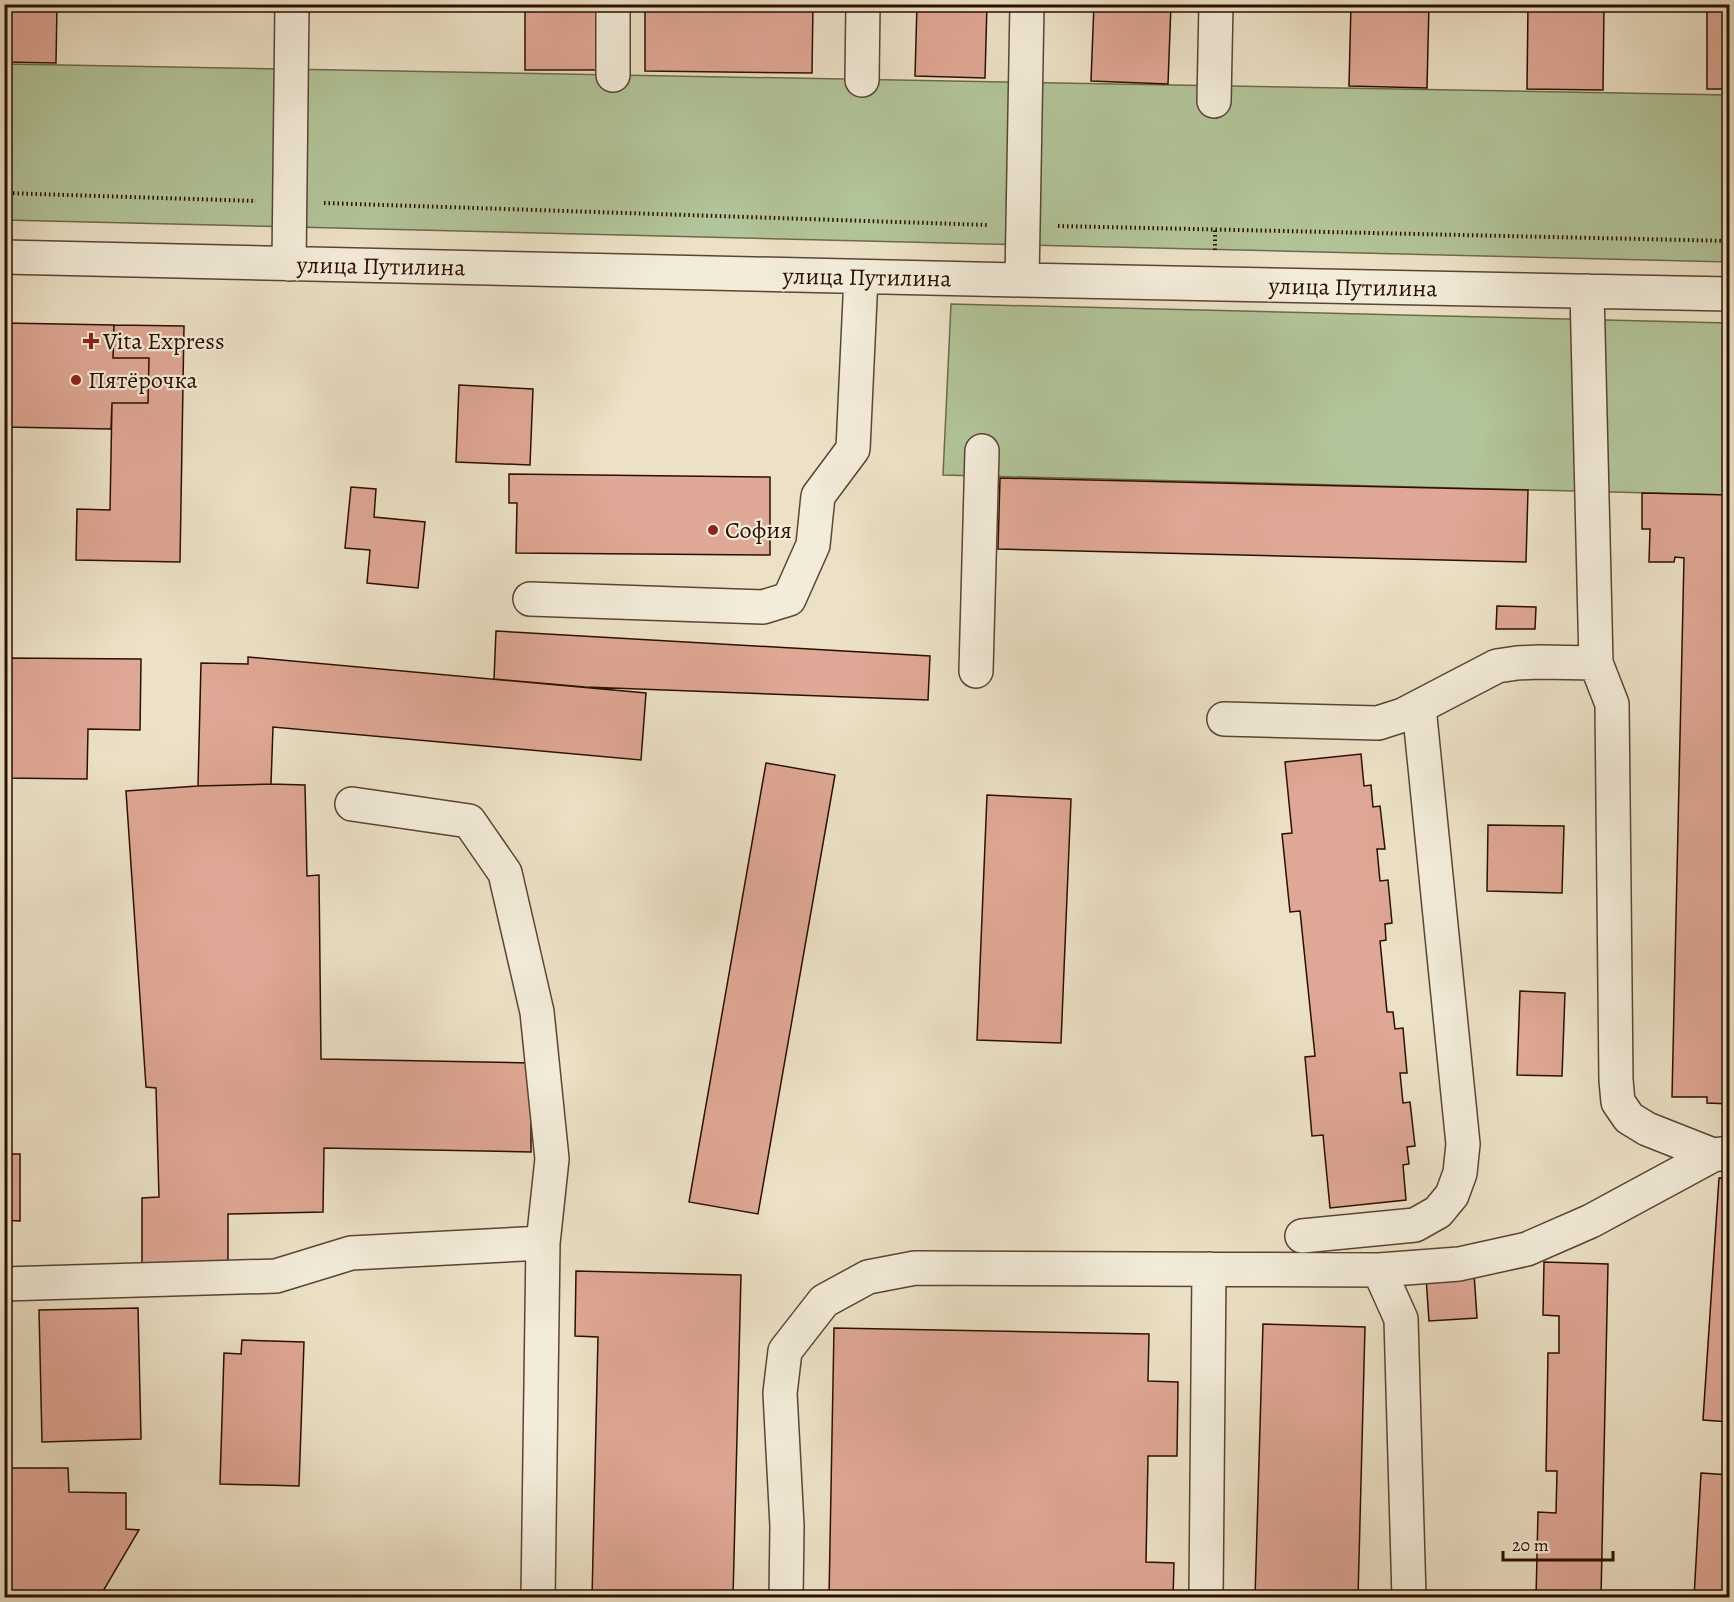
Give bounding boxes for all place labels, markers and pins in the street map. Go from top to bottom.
place label: Vita Express [102,325,225,357]
marker: Vita Express [84,334,98,348]
place label: Пятёрочка [88,364,198,396]
marker: Пятёрочка [69,373,83,387]
place label: София [725,514,792,546]
marker: София [706,523,720,537]

